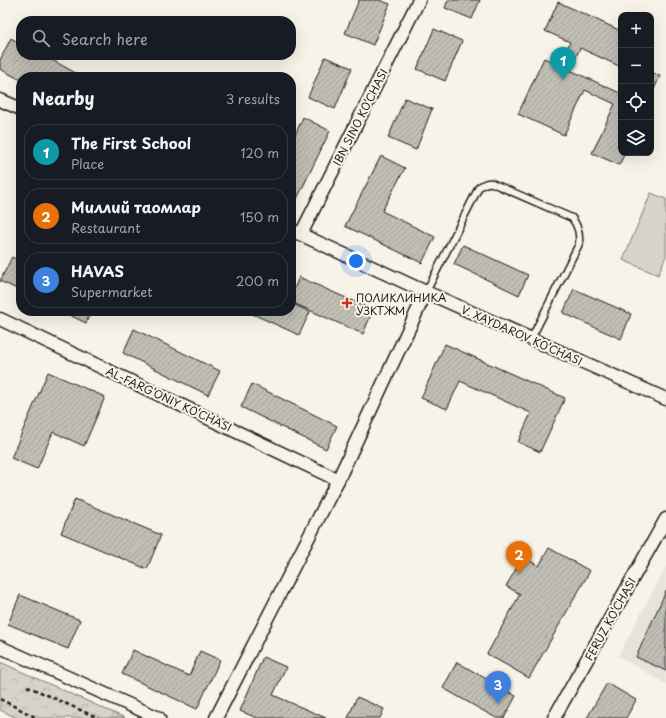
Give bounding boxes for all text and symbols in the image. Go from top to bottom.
map controls [618,12,654,156]
button: + [618,12,654,48]
search box [16,16,296,60]
icon: search [30,27,52,49]
text: Search here [62,27,148,50]
pin: 1 [550,47,576,80]
button: − [618,48,654,84]
street label: IBN SINO KO‘CHASI [328,65,392,169]
button: locate [618,84,654,120]
text: Nearby [32,85,94,111]
text: 3 results [226,89,280,108]
button: layers [618,120,654,156]
text: The First School [71,131,191,154]
text: 1 [43,143,49,162]
text: 120 m [240,143,279,162]
text: Place [71,154,104,173]
text: Миллий таомлар [71,195,201,218]
text: 2 [41,207,51,226]
text: 150 m [240,207,279,226]
text: Restaurant [71,218,141,237]
your location [346,251,366,271]
text: HAVAS [71,259,124,282]
text: 3 [42,271,50,290]
text: 200 m [236,271,279,290]
text: Supermarket [71,282,153,301]
place label: ПОЛИКЛИНИКА УЗКТЖМ [356,289,447,319]
marker: ПОЛИКЛИНИКА УЗКТЖМ [341,297,353,309]
street label: V. XAYDAROV KO‘CHASI [459,301,585,369]
street label: AL-FARG‘ONIY KO‘CHASI [103,362,235,436]
pin: 2 [506,541,532,574]
street label: FERUZ KO‘CHASI [580,574,640,664]
pin: 3 [485,671,511,704]

